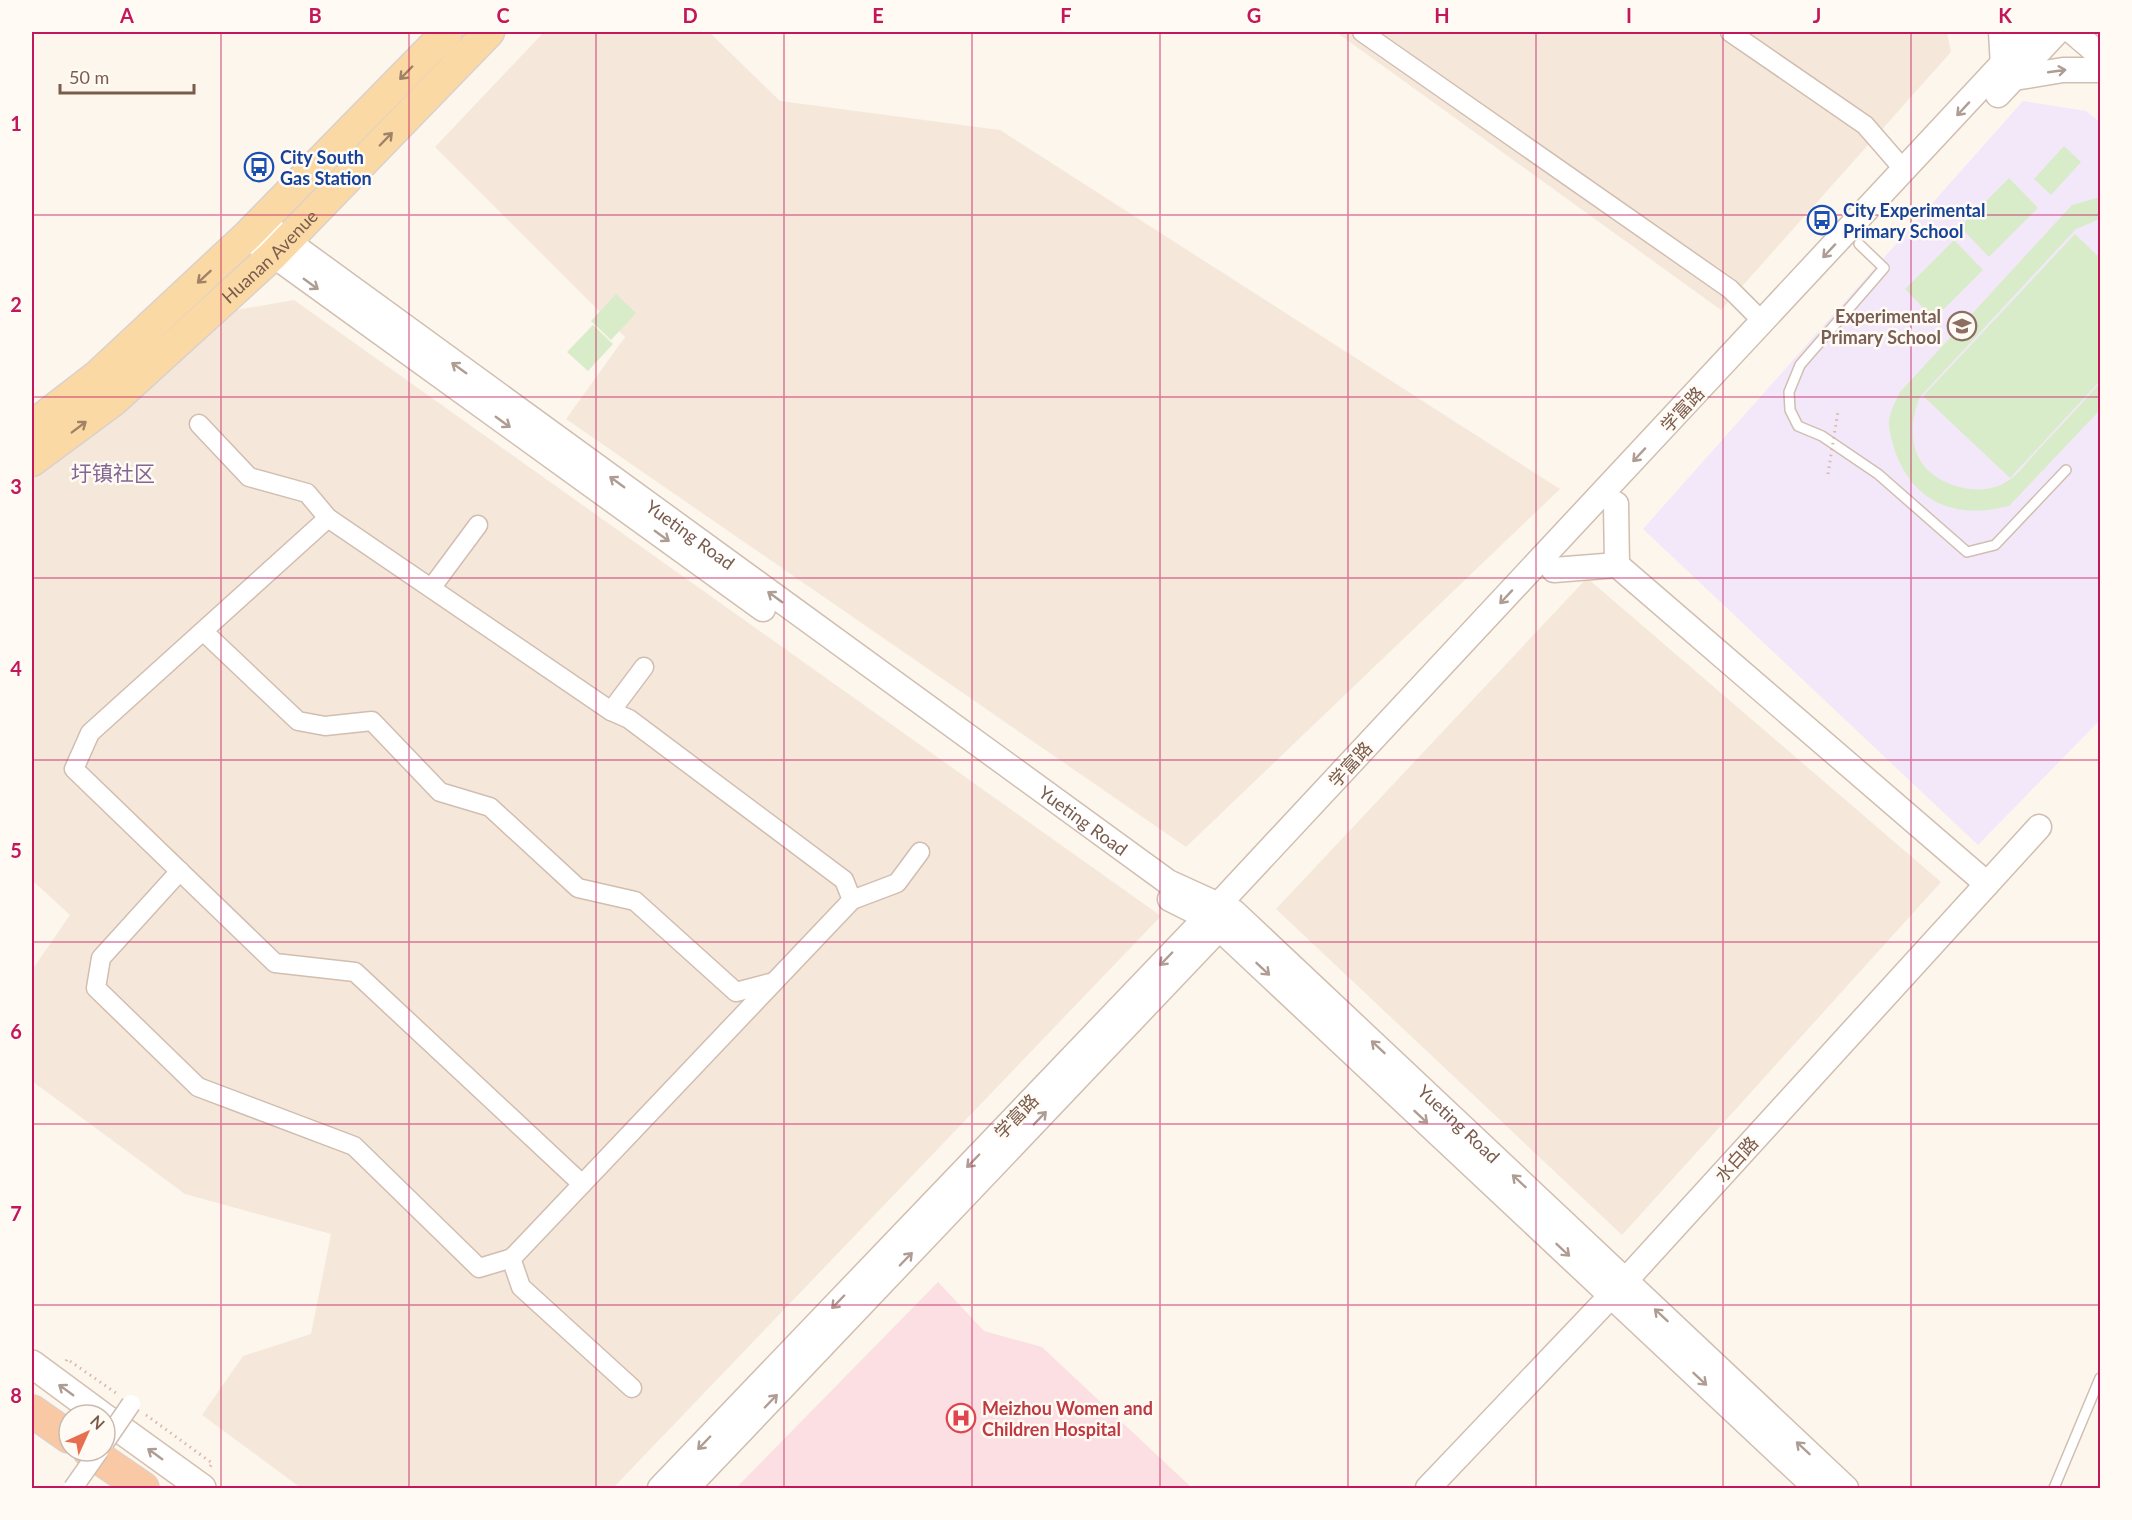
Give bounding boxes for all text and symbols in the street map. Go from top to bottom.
text: A [119,3,134,27]
text: B [308,3,322,27]
text: C [496,3,510,27]
text: D [682,3,698,27]
text: E [872,3,884,27]
text: F [1060,3,1072,27]
text: G [1247,3,1261,27]
text: H [1434,3,1450,27]
text: I [1626,3,1632,27]
text: J [1813,3,1821,27]
text: K [1998,3,2012,27]
scale bar [60,57,194,95]
one-way arrow [2046,65,2066,76]
text: 50 m [69,66,109,88]
one-way arrow [399,66,414,81]
one-way arrow [1956,101,1970,116]
text: 1 [10,111,22,135]
one-way arrow [378,131,393,146]
place label: City South Gas Station [280,146,372,189]
bus stop icon: City South Gas Station [243,151,275,183]
place label: City Experimental Primary School [1843,199,1985,242]
bus stop icon: City Experimental Primary School [1806,204,1838,236]
street label: Huanan Avenue [217,205,322,308]
one-way arrow [1823,243,1837,258]
one-way arrow [197,269,212,284]
one-way arrow [302,278,318,290]
text: 2 [10,292,22,316]
place label: Experimental Primary School [1821,305,1941,348]
school or university icon: Experimental Primary School [1946,310,1978,342]
one-way arrow [452,362,468,374]
street label: 学富路 [1656,382,1708,436]
one-way arrow [495,416,511,428]
one-way arrow [71,420,87,433]
one-way arrow [1632,447,1646,462]
district label: 圩镇社区 [71,460,155,485]
text: 3 [10,474,22,498]
one-way arrow [610,476,626,488]
street label: Yueting Road [642,495,739,574]
one-way arrow [653,530,669,542]
one-way arrow [1499,590,1513,605]
one-way arrow [767,591,783,603]
text: 4 [10,656,22,680]
street label: 学富路 [1324,737,1376,791]
street label: Yueting Road [1035,781,1132,860]
text: 5 [10,838,22,862]
one-way arrow [1158,952,1173,967]
one-way arrow [1255,962,1270,976]
text: 6 [10,1019,22,1043]
one-way arrow [1370,1040,1385,1055]
street label: Yueting Road [1413,1080,1504,1167]
street label: 学富路 [989,1089,1043,1143]
one-way arrow [1413,1110,1428,1124]
one-way arrow [1033,1111,1047,1126]
street label: 水白路 [1710,1132,1762,1186]
one-way arrow [966,1153,980,1168]
one-way arrow [1512,1174,1527,1188]
text: 7 [10,1201,22,1225]
one-way arrow [1555,1243,1570,1257]
one-way arrow [898,1252,913,1267]
one-way arrow [832,1294,846,1309]
one-way arrow [1654,1308,1669,1322]
one-way arrow [1692,1372,1707,1386]
text: 8 [10,1383,22,1407]
one-way arrow [59,1383,75,1396]
one-way arrow [764,1393,778,1408]
place label: Meizhou Women and Children Hospital [982,1397,1153,1440]
hospital icon: Meizhou Women and Children Hospital [945,1402,977,1434]
north arrow [57,1403,117,1463]
text: N [87,1411,109,1433]
one-way arrow [697,1435,711,1450]
one-way arrow [1796,1441,1811,1456]
one-way arrow [147,1448,163,1461]

